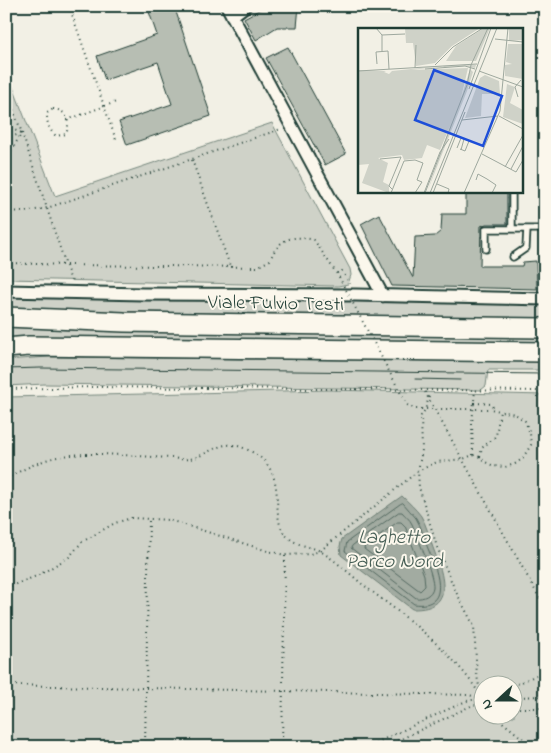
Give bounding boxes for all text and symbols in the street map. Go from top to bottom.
inset map [358,28,524,192]
street label: Viale Fulvio Testi [207,289,344,320]
water label: Laghetto Parco Nord [345,523,444,577]
north arrow [474,676,524,726]
text: N [476,696,499,712]

